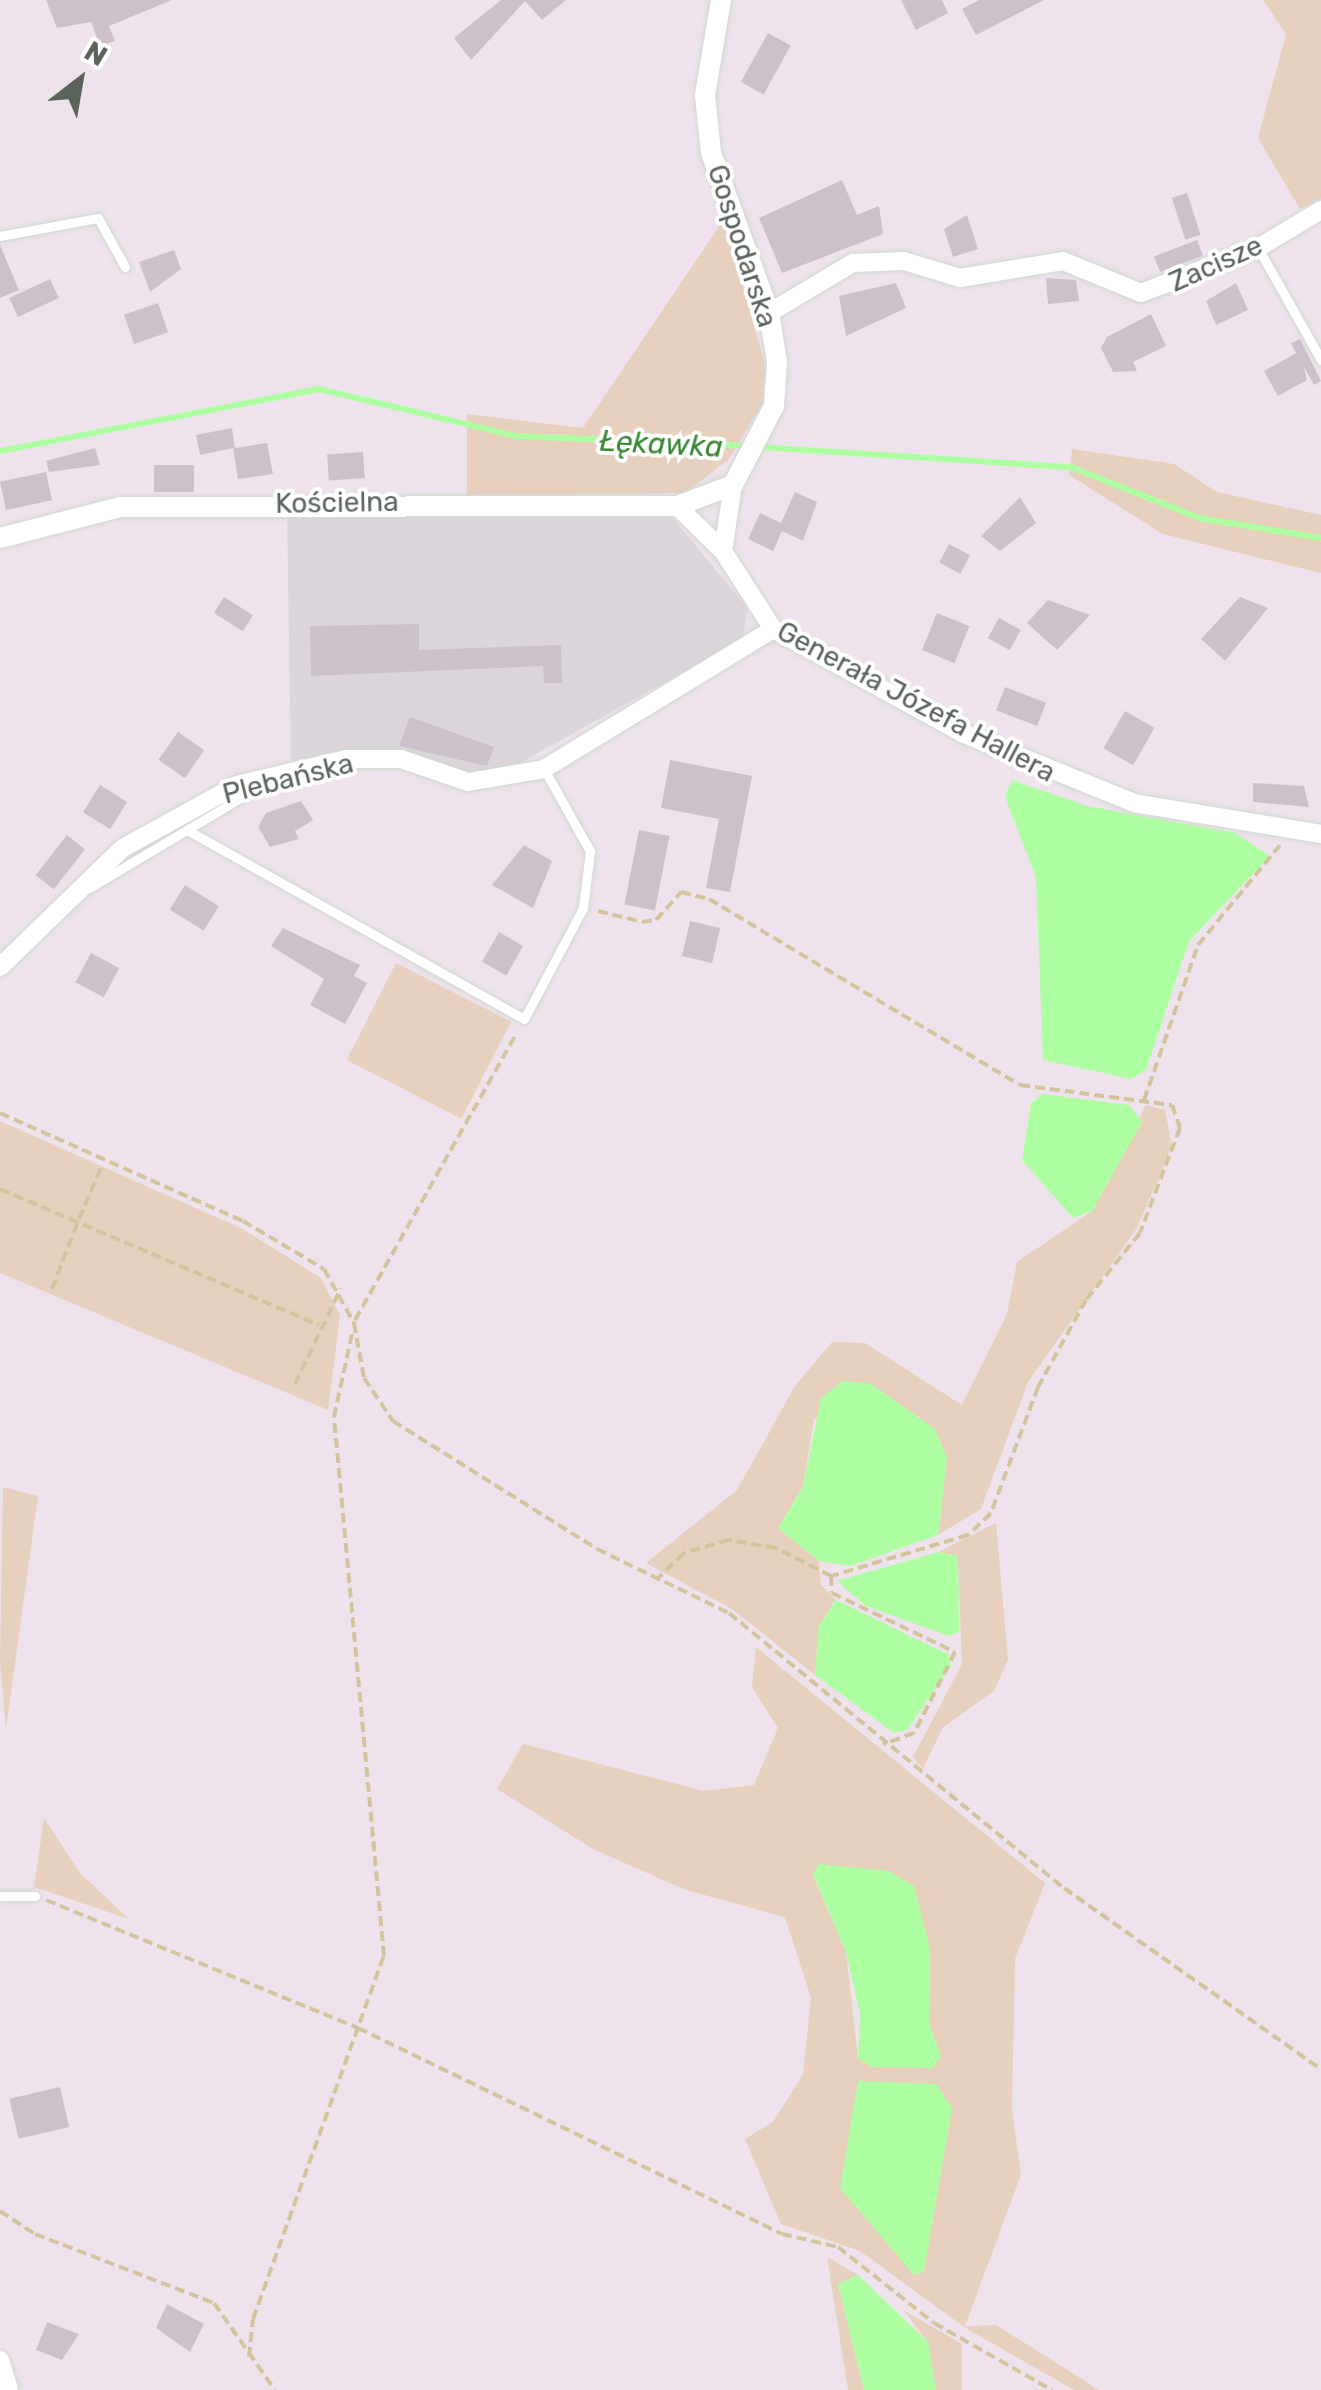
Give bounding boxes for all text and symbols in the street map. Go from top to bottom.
north arrow [30,30,130,130]
text: N [79,35,113,73]
street label: Gospodarska [700,161,784,331]
street label: Zacisze [1164,229,1268,299]
water label: Łękawka [598,423,724,465]
street label: Kościelna [275,485,399,521]
street label: Generała Józefa Hallera [771,614,1061,790]
street label: Plebańska [219,747,357,811]

